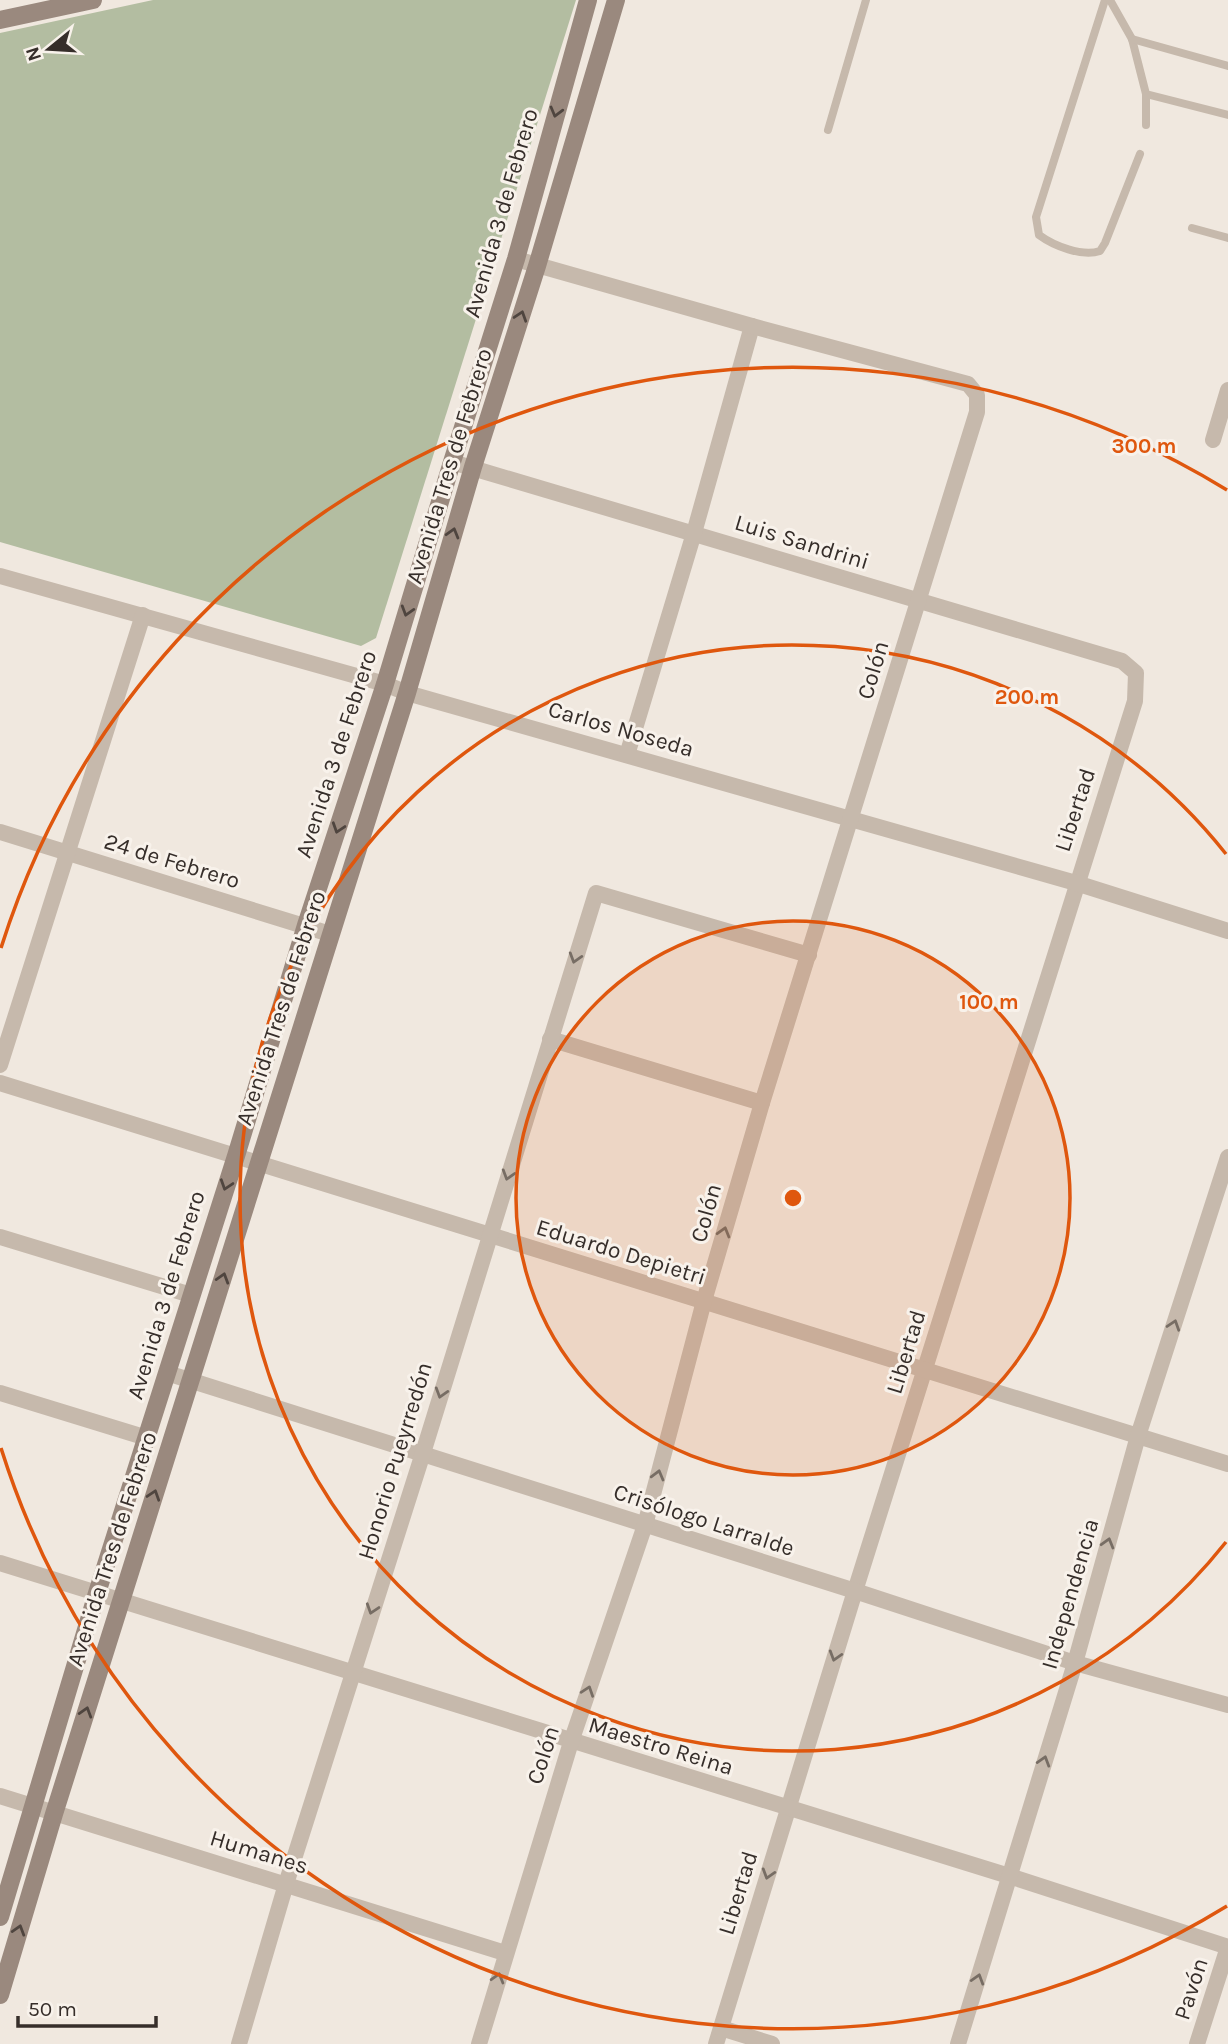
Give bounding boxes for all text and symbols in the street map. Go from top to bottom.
north arrow [14,14,84,84]
text: N [21,44,46,64]
street label: Avenida 3 de Febrero [458,105,544,321]
one-way arrow [550,105,564,117]
one-way arrow [513,310,527,323]
street label: Avenida Tres de Febrero [400,345,498,587]
text: 300 m [1112,434,1176,458]
street label: Luis Sandrini [732,509,872,575]
one-way arrow [445,527,460,539]
one-way arrow [401,605,416,617]
street label: Colón [851,638,895,702]
street label: Avenida 3 de Febrero [290,647,382,861]
text: 200 m [995,685,1059,709]
street label: Carlos Noseda [545,695,697,763]
street label: Libertad [1049,765,1101,855]
one-way arrow [332,821,346,834]
street label: 24 de Febrero [101,828,243,894]
street label: Avenida Tres de Febrero [230,887,332,1129]
one-way arrow [569,952,584,964]
text: 100 m [959,990,1019,1014]
one-way arrow [501,1169,516,1181]
one-way arrow [220,1179,235,1191]
street label: Colón [685,1181,727,1245]
centre of rings [781,1186,805,1210]
street label: Avenida 3 de Febrero [121,1188,211,1402]
street label: Eduardo Depietri [533,1213,709,1291]
one-way arrow [716,1226,731,1238]
one-way arrow [214,1273,229,1285]
street label: Libertad [880,1307,932,1397]
one-way arrow [1166,1319,1180,1332]
street label: Honorio Pueyrredón [352,1359,438,1563]
one-way arrow [435,1386,449,1398]
street label: Avenida Tres de Febrero [61,1428,163,1670]
one-way arrow [650,1469,664,1481]
street label: Crisólogo Larralde [610,1478,798,1562]
one-way arrow [146,1490,161,1502]
street label: Independencia [1036,1515,1104,1673]
one-way arrow [1100,1537,1115,1549]
one-way arrow [366,1603,381,1615]
one-way arrow [828,1650,843,1662]
one-way arrow [580,1686,594,1698]
one-way arrow [77,1706,92,1718]
street label: Maestro Reina [585,1711,737,1781]
street label: Colón [521,1723,565,1787]
one-way arrow [1036,1755,1051,1767]
street label: Humanes [207,1824,311,1880]
street label: Libertad [712,1848,764,1938]
one-way arrow [761,1867,776,1879]
one-way arrow [11,1924,26,1936]
street label: Pavón [1168,1955,1214,2023]
one-way arrow [489,1973,504,1985]
one-way arrow [970,1973,984,1985]
scale bar [18,1984,156,2028]
text: 50 m [28,1997,77,2021]

